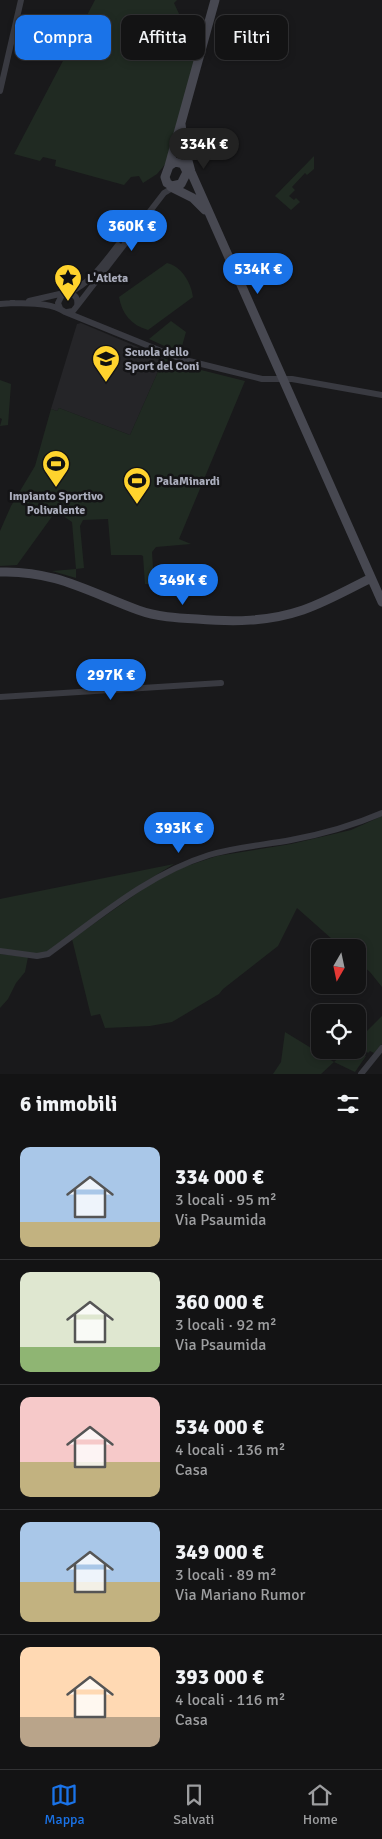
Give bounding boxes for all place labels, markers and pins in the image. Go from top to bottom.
pin: 334K € [163,128,245,170]
pin: 360K € [91,210,173,252]
pin: 534K € [217,252,299,295]
place icon: L'Atleta [53,263,83,302]
place label: L'Atleta [87,271,128,286]
school or university icon: Scuola dello Sport del Coni [91,344,121,383]
place label: Scuola dello Sport del Coni [125,345,199,374]
sports icon: Impianto Sportivo Polivalente [41,449,71,488]
sports icon: PalaMinardi [122,466,152,505]
place label: PalaMinardi [156,474,220,489]
place label: Impianto Sportivo Polivalente [9,489,103,518]
pin: 349K € [142,564,224,606]
pin: 297K € [70,658,152,701]
pin: 393K € [138,812,220,854]

